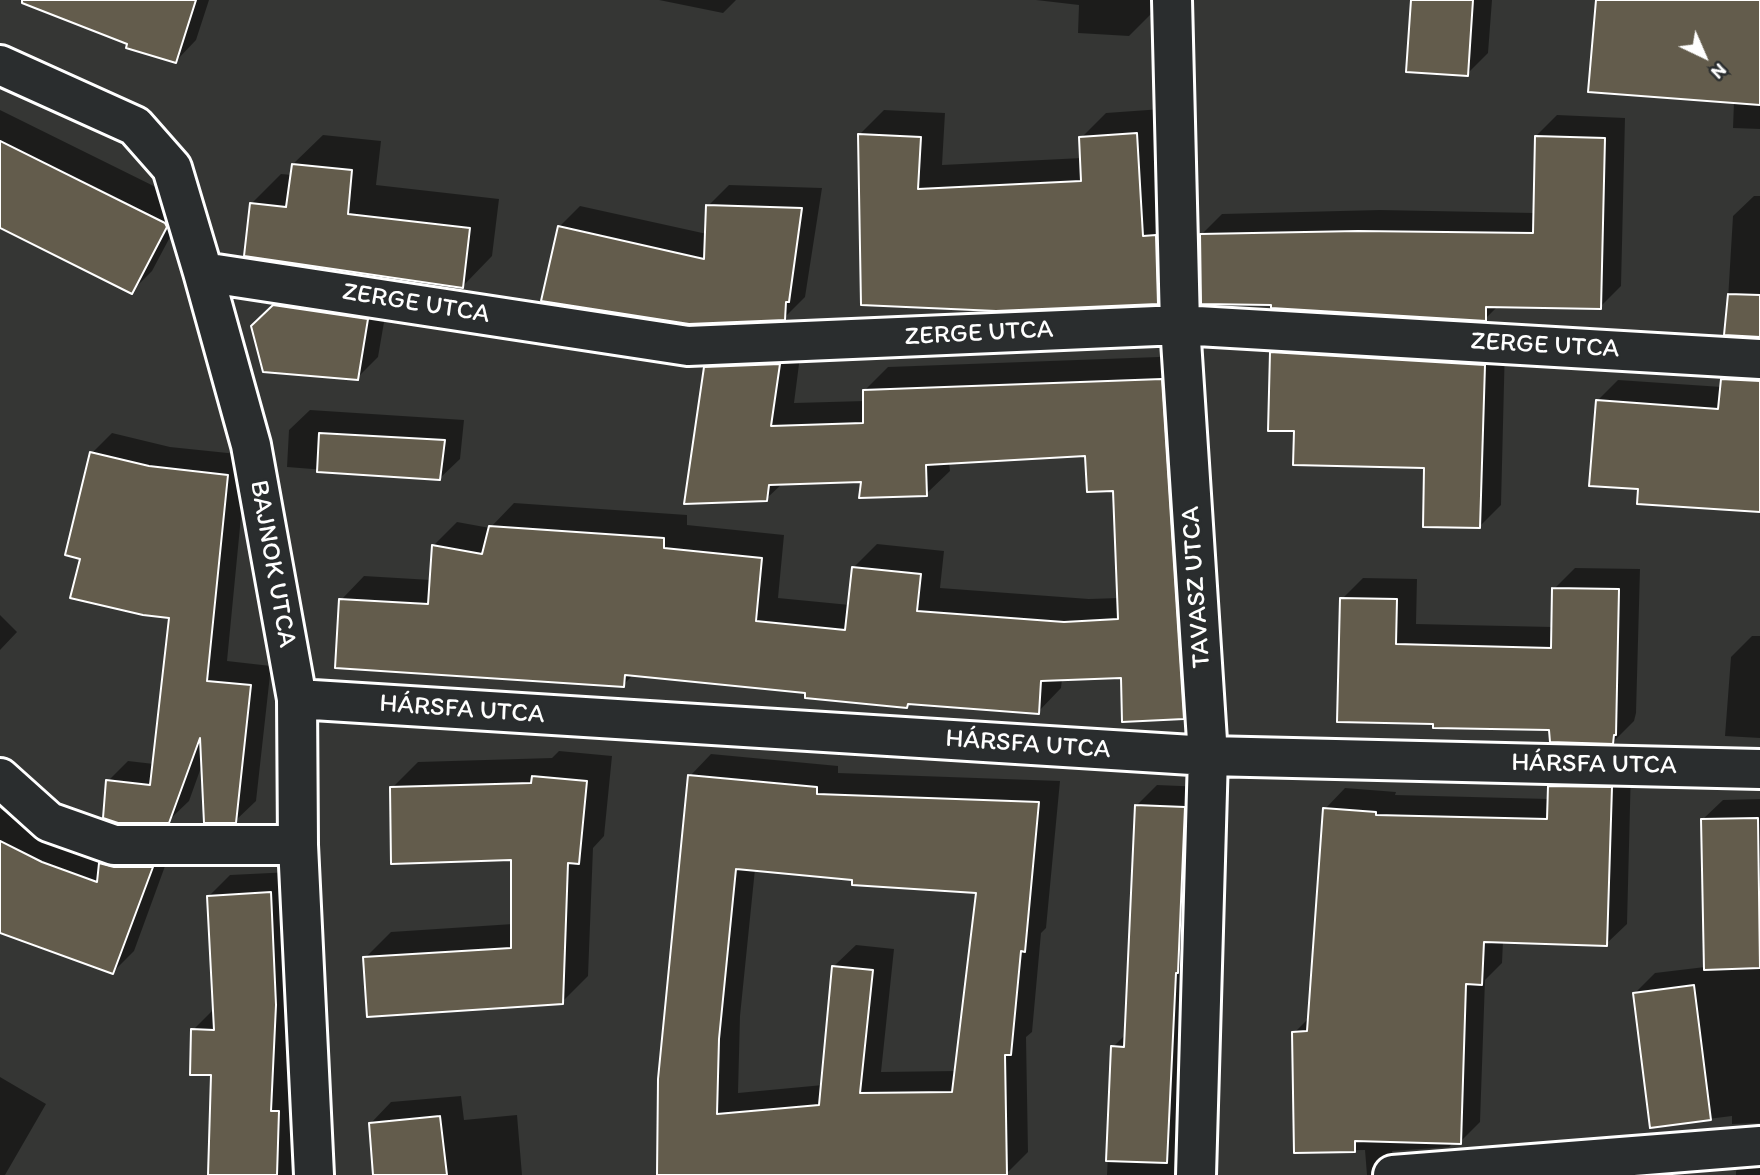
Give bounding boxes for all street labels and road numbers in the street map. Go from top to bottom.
street label: ZERGE UTCA [340,277,492,331]
street label: ZERGE UTCA [904,315,1054,353]
street label: ZERGE UTCA [1470,327,1620,365]
street label: BAJNOK UTCA [242,478,302,650]
street label: TAVASZ UTCA [1176,505,1218,669]
street label: HÁRSFA UTCA [378,689,546,731]
street label: HÁRSFA UTCA [944,724,1112,766]
street label: HÁRSFA UTCA [1511,748,1677,782]

